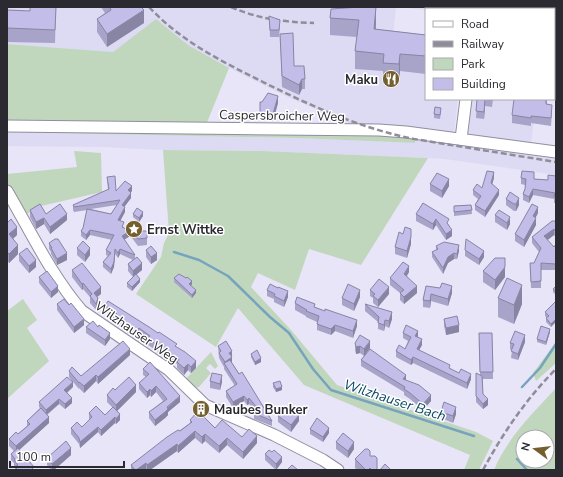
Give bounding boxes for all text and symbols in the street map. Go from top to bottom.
legend [425,8,555,100]
text: Road [461,16,489,32]
text: Railway [461,36,505,52]
text: Park [461,56,486,72]
restaurant icon: Maku [381,69,401,89]
place label: Maku [345,71,378,89]
text: Building [461,76,506,92]
street label: Caspersbroicher Weg [219,106,345,126]
place icon: Ernst Wittke [124,219,144,239]
place label: Ernst Wittke [147,221,224,239]
street label: Wilzhauser Weg [91,297,182,368]
water label: Wilzhauser Bach [341,375,449,426]
building icon: Maubes Bunker [191,399,211,419]
place label: Maubes Bunker [214,401,309,419]
north arrow [515,429,555,469]
text: N [518,441,534,452]
scale bar [10,443,124,469]
text: 100 m [16,449,51,465]

